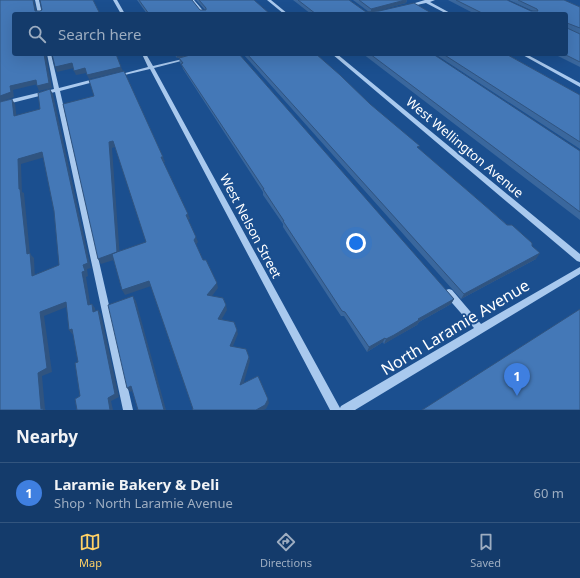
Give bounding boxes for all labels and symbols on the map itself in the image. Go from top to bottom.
street label: West Wellington Avenue [402,92,528,202]
street label: West Nelson Street [216,171,286,282]
your location [346,233,366,253]
street label: North Laramie Avenue [377,274,533,380]
pin: 1 [504,363,530,396]

